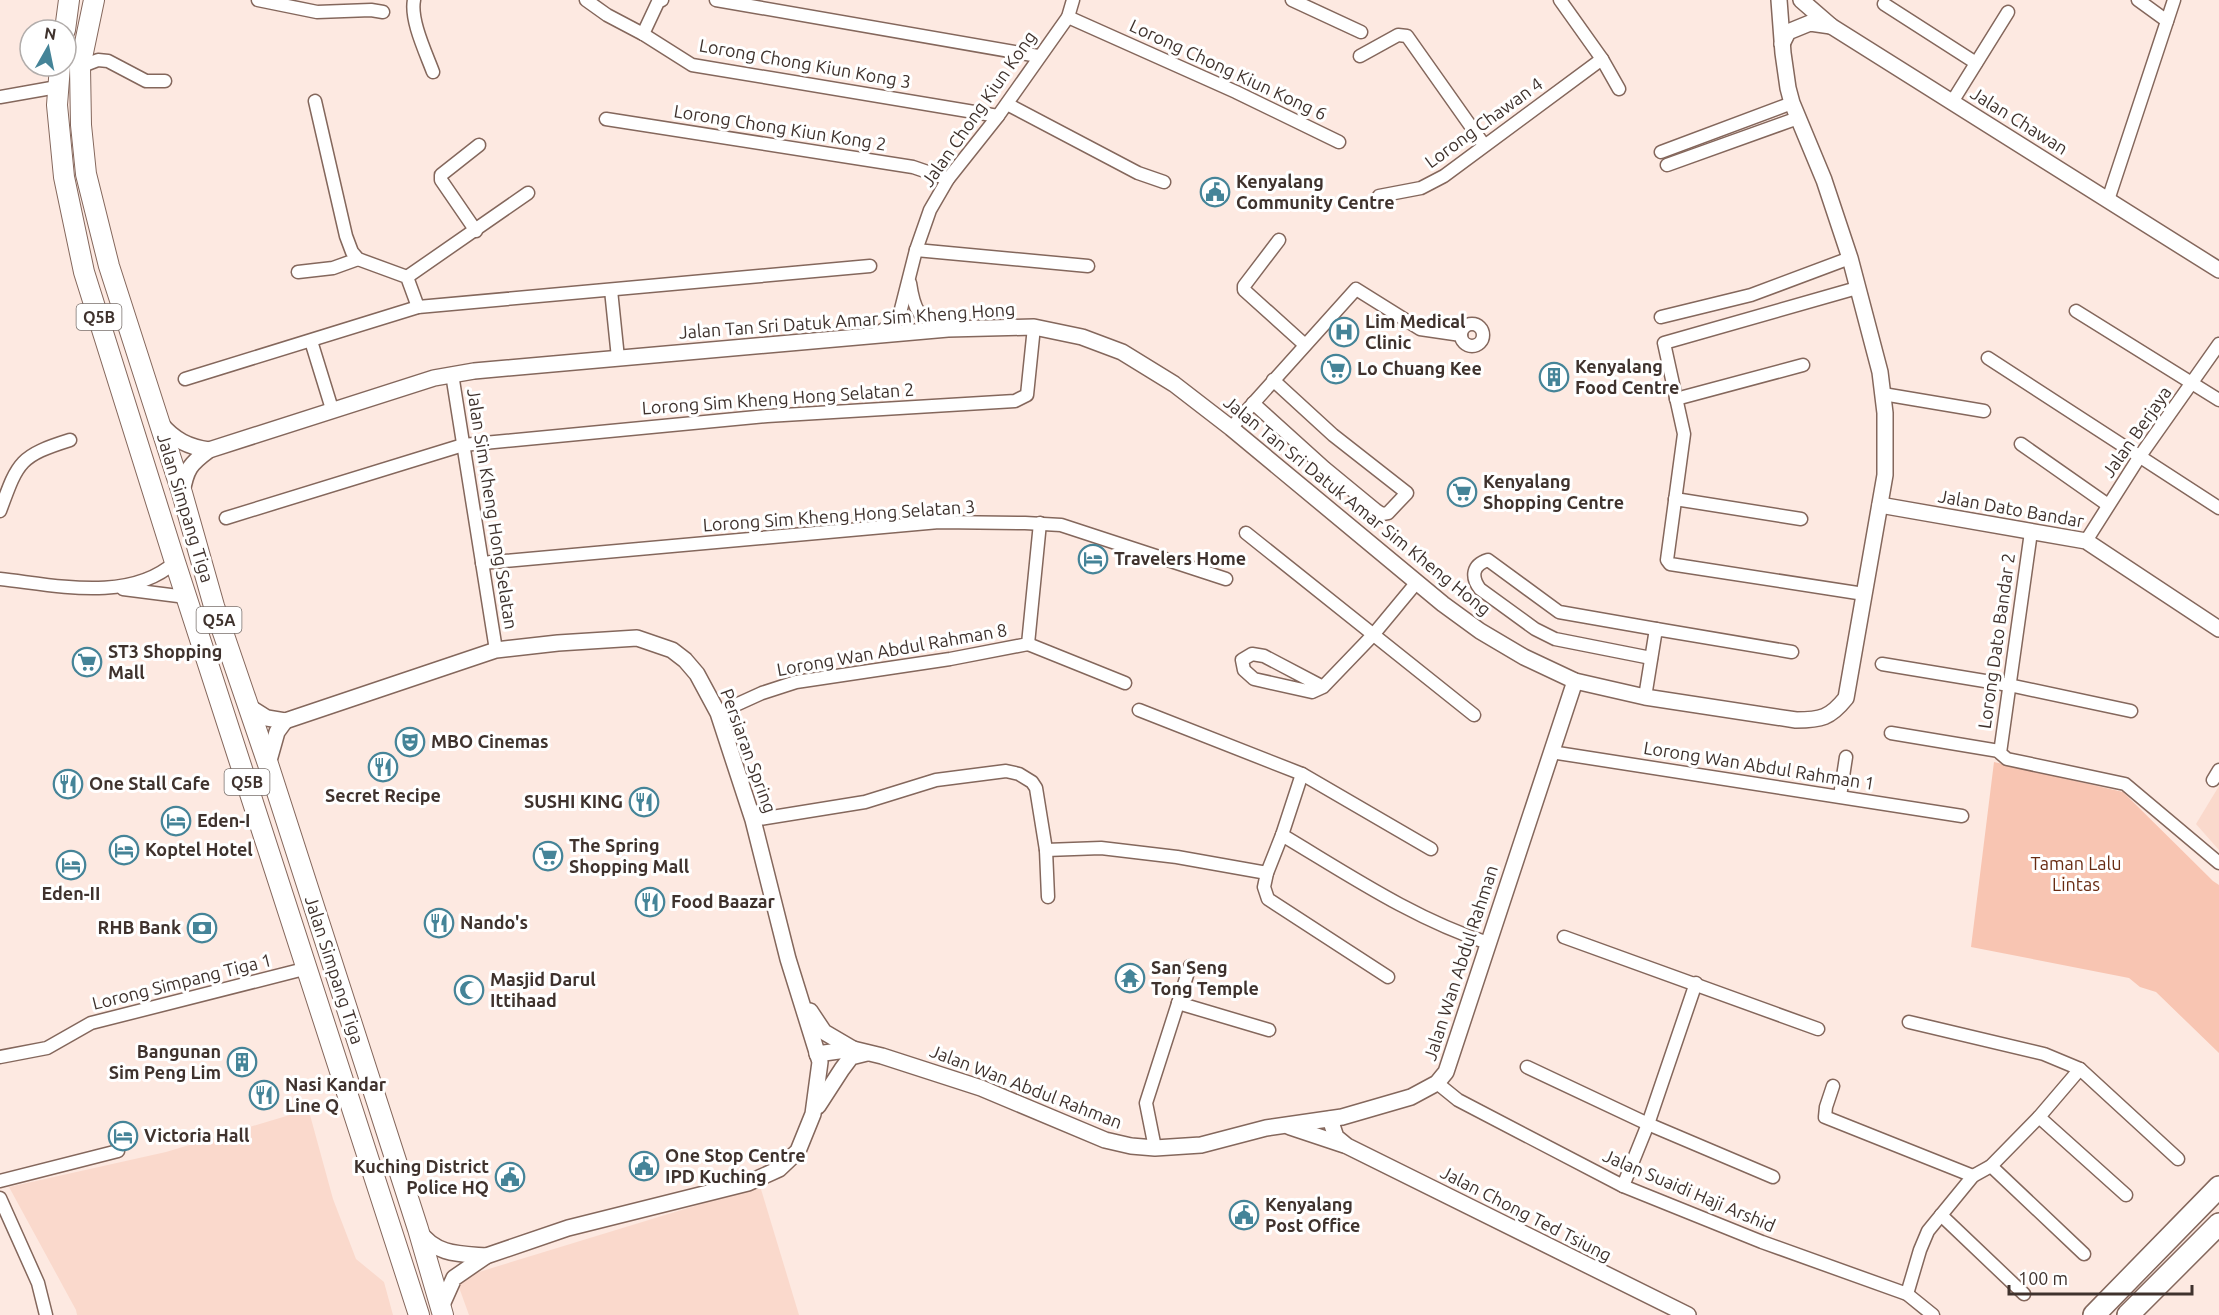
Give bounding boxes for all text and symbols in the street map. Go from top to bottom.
street label: Lorong Chong Kiun Kong 6 [1127,15,1330,124]
north arrow [18,18,78,78]
text: N [43,23,58,43]
street label: Jalan Chong Kiun Kong [917,27,1040,190]
street label: Lorong Chong Kiun Kong 3 [698,35,913,92]
street label: Lorong Chawan 4 [1421,73,1546,171]
street label: Jalan Chawan [1967,82,2072,158]
street label: Lorong Chong Kiun Kong 2 [672,100,888,154]
place label: Kenyalang Community Centre [1236,171,1395,212]
public building icon: Kenyalang Community Centre [1199,176,1231,208]
street label: Jalan Tan Sri Datuk Amar Sim Kheng Hong [678,298,1016,342]
road number: Q5B [76,304,122,330]
place label: Lim Medical Clinic [1365,311,1466,352]
hospital icon: Lim Medical Clinic [1328,316,1360,348]
supermarket icon: Lo Chuang Kee [1320,353,1352,385]
place label: Kenyalang Food Centre [1575,356,1679,397]
place label: Lo Chuang Kee [1357,358,1482,378]
building icon: Kenyalang Food Centre [1538,361,1570,393]
street label: Lorong Sim Kheng Hong Selatan 2 [641,378,915,418]
street label: Jalan Berjaya [2098,382,2175,481]
street label: Jalan Sim Kheng Hong Selatan [464,387,522,631]
street label: Jalan Tan Sri Datuk Amar Sim Kheng Hong [1220,391,1495,619]
street label: Jalan Simpang Tiga [154,431,218,585]
place label: Kenyalang Shopping Centre [1483,471,1624,512]
supermarket icon: Kenyalang Shopping Centre [1446,476,1478,508]
street label: Jalan Dato Bandar [1937,485,2086,531]
street label: Lorong Sim Kheng Hong Selatan 3 [702,495,976,535]
hotel icon: Travelers Home [1077,543,1109,575]
place label: Travelers Home [1114,548,1246,568]
street label: Lorong Dato Bandar 2 [1974,552,2018,730]
road number: Q5A [196,607,242,633]
street label: Lorong Wan Abdul Rahman 8 [775,619,1009,679]
place label: ST3 Shopping Mall [108,641,222,682]
supermarket icon: ST3 Shopping Mall [71,646,103,678]
street label: Persiaran Spring [717,686,781,816]
theatre icon: MBO Cinemas [394,726,426,758]
place label: MBO Cinemas [431,731,549,751]
street label: Lorong Wan Abdul Rahman 1 [1642,737,1876,793]
restaurant icon: Secret Recipe [367,751,399,783]
restaurant icon: One Stall Cafe [52,768,84,800]
road number: Q5B [224,769,270,795]
place label: One Stall Cafe [89,773,210,793]
place label: Secret Recipe [325,785,441,805]
restaurant icon: SUSHI KING [628,786,660,818]
place label: SUSHI KING [524,791,623,811]
hotel icon: Eden-I [160,805,192,837]
place label: Eden-I [197,810,251,830]
hotel icon: Koptel Hotel [108,834,140,866]
place label: The Spring Shopping Mall [569,835,690,876]
place label: Koptel Hotel [145,839,253,859]
supermarket icon: The Spring Shopping Mall [532,840,564,872]
hotel icon: Eden-II [55,849,87,881]
park label: Taman Lalu Lintas [2030,853,2122,894]
street label: Jalan Wan Abdul Rahman [1419,863,1501,1063]
place label: Eden-II [42,883,100,903]
restaurant icon: Food Baazar [634,886,666,918]
place label: Food Baazar [671,891,776,911]
street label: Jalan Simpang Tiga [302,893,368,1046]
restaurant icon: Nando's [423,907,455,939]
bank icon: RHB Bank [186,912,218,944]
place label: Nando's [460,912,528,932]
place label: RHB Bank [98,917,181,937]
street label: Lorong Simpang Tiga 1 [90,949,274,1013]
place label: San Seng Tong Temple [1151,957,1259,998]
temple icon: San Seng Tong Temple [1114,962,1146,994]
place label: Masjid Darul Ittihaad [490,969,596,1010]
mosque icon: Masjid Darul Ittihaad [453,974,485,1006]
street label: Jalan Wan Abdul Rahman [927,1040,1125,1132]
place label: Bangunan Sim Peng Lim [109,1041,221,1082]
building icon: Bangunan Sim Peng Lim [226,1046,258,1078]
place label: Nasi Kandar Line Q [285,1074,387,1115]
restaurant icon: Nasi Kandar Line Q [248,1079,280,1111]
hotel icon: Victoria Hall [107,1120,139,1152]
place label: Victoria Hall [144,1125,250,1145]
place label: One Stop Centre IPD Kuching [665,1145,806,1186]
street label: Jalan Suaidi Haji Arshid [1600,1145,1778,1235]
public building icon: One Stop Centre IPD Kuching [628,1150,660,1182]
place label: Kuching District Police HQ [354,1156,489,1197]
public building icon: Kuching District Police HQ [494,1161,526,1193]
street label: Jalan Chong Ted Tsiung [1438,1161,1615,1265]
place label: Kenyalang Post Office [1265,1194,1360,1235]
public building icon: Kenyalang Post Office [1228,1199,1260,1231]
scale bar [2009,1258,2192,1296]
text: 100 m [2018,1268,2068,1288]

